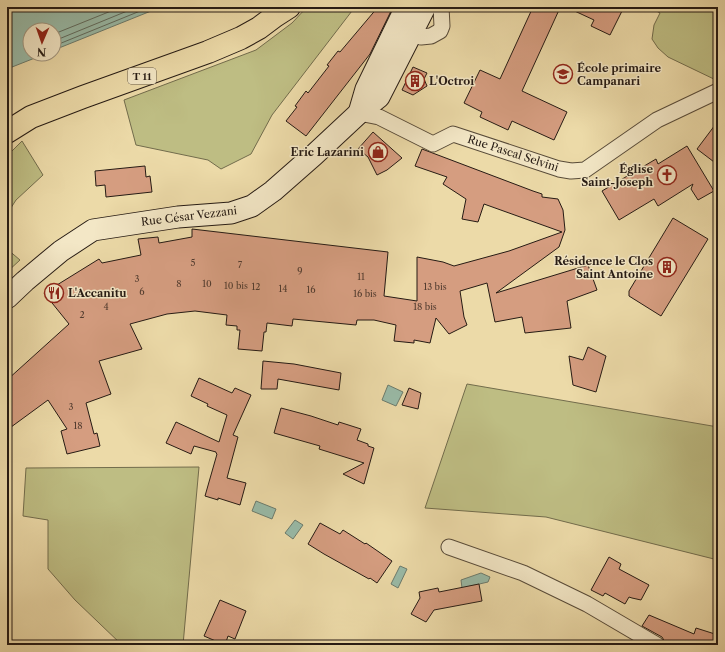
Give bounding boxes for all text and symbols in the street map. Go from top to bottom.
north arrow [22,22,62,62]
text: N [36,45,47,59]
place label: École primaire Campanari [577,61,661,88]
school or university icon: École primaire Campanari [552,63,574,85]
road number: T 11 [128,68,156,84]
building icon: L'Octroi [404,70,426,92]
place label: L'Octroi [429,74,474,88]
street label: Rue Pascal Selvini [466,132,561,175]
shop icon: Eric Lazarini [367,141,389,163]
place label: Eric Lazarini [291,145,364,159]
place label: Église Saint-Joseph [581,162,653,189]
church icon: Église Saint-Joseph [656,164,678,186]
street label: Rue César Vezzani [140,203,238,229]
place label: Résidence le Clos Saint Antoine [554,254,653,281]
building icon: Résidence le Clos Saint Antoine [656,256,678,278]
house number: 5 [191,257,196,268]
house number: 7 [238,259,243,270]
house number: 9 [297,265,303,276]
house number: 11 [357,271,365,282]
house number: 3 [135,273,140,284]
house number: 8 [176,278,182,289]
house number: 10 [202,278,212,289]
house number: 10 bis [224,280,248,291]
house number: 12 [252,281,260,292]
house number: 13 bis [423,281,447,292]
restaurant icon: L'Accanitu [43,282,65,304]
house number: 14 [279,283,288,294]
house number: 16 [306,284,316,295]
place label: L'Accanitu [68,286,127,300]
house number: 6 [139,286,145,297]
house number: 16 bis [353,288,377,299]
house number: 4 [103,301,109,312]
house number: 18 bis [413,301,437,312]
house number: 2 [79,309,85,320]
house number: 3 [69,401,74,412]
house number: 18 [73,420,83,431]

